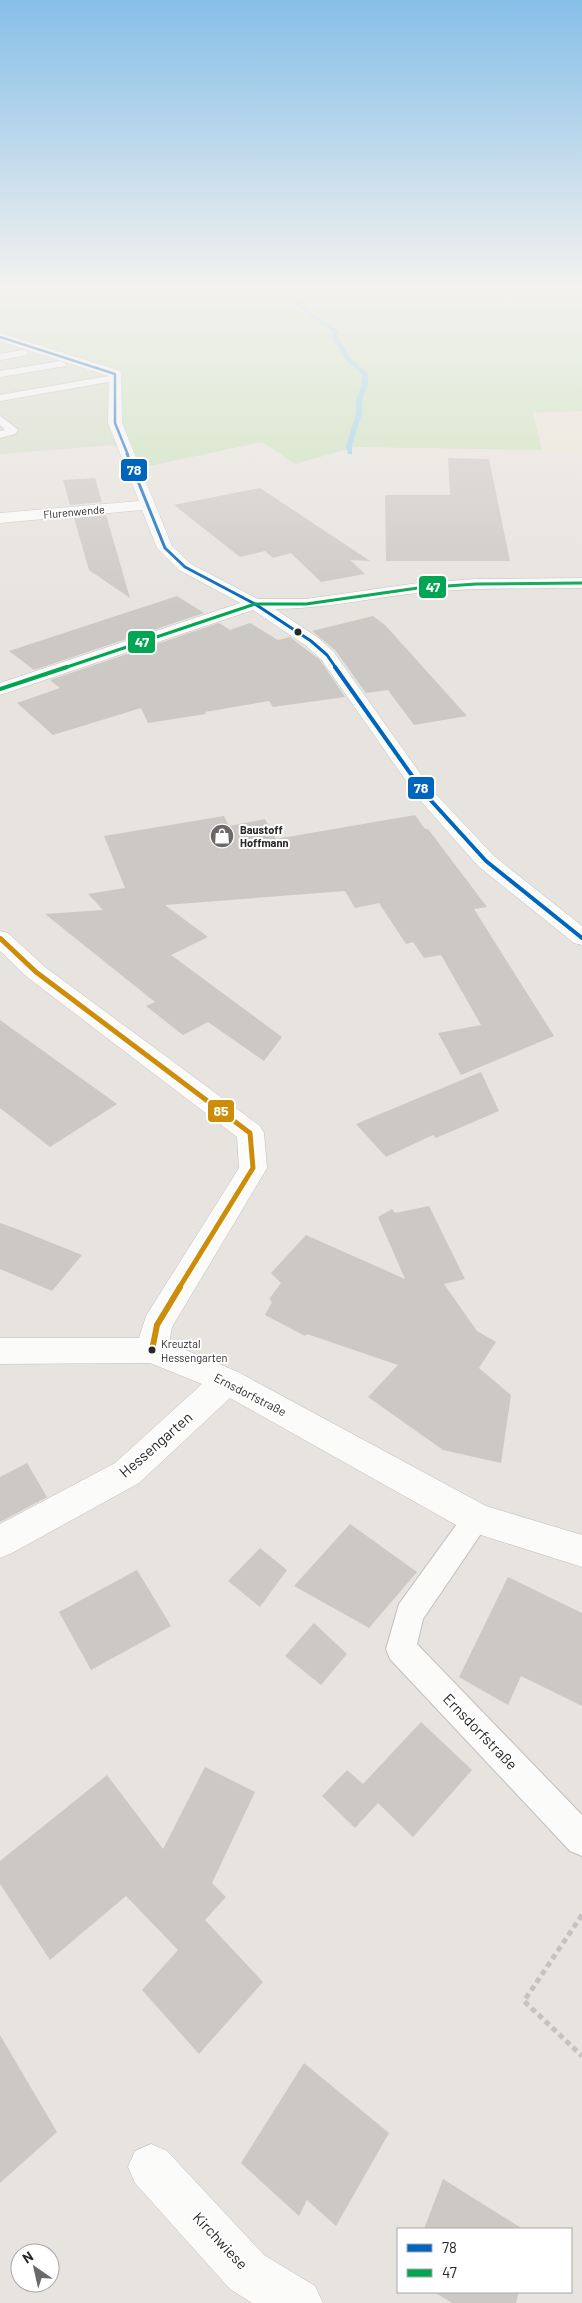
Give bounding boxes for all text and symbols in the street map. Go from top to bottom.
line badge: 78 [120,458,148,482]
text: 78 [127,461,142,478]
street label: Flurenwende [43,502,105,521]
line badge: 47 [418,575,447,599]
text: 47 [426,578,440,595]
unlabelled marker [293,627,303,637]
line badge: 47 [127,630,156,654]
text: 47 [135,633,149,650]
line badge: 78 [407,776,435,800]
text: 78 [414,779,429,796]
shop icon: Baustoff Hoffmann [209,823,235,849]
place label: Baustoff Hoffmann [240,823,288,849]
line badge: 85 [207,1099,235,1123]
text: 85 [213,1102,229,1119]
place label: Kreuztal Hessengarten [161,1337,228,1364]
marker: Kreuztal Hessengarten [147,1345,157,1355]
street label: Ernsdorfstraße [212,1370,289,1418]
street label: Hessengarten [115,1408,195,1481]
street label: Ernsdorfstraße [440,1689,522,1773]
street label: Kirchwiese [190,2208,252,2273]
legend [397,2228,572,2293]
text: 78 [442,2238,457,2256]
north arrow [10,2243,60,2293]
text: N [19,2247,36,2266]
text: 47 [442,2263,457,2281]

